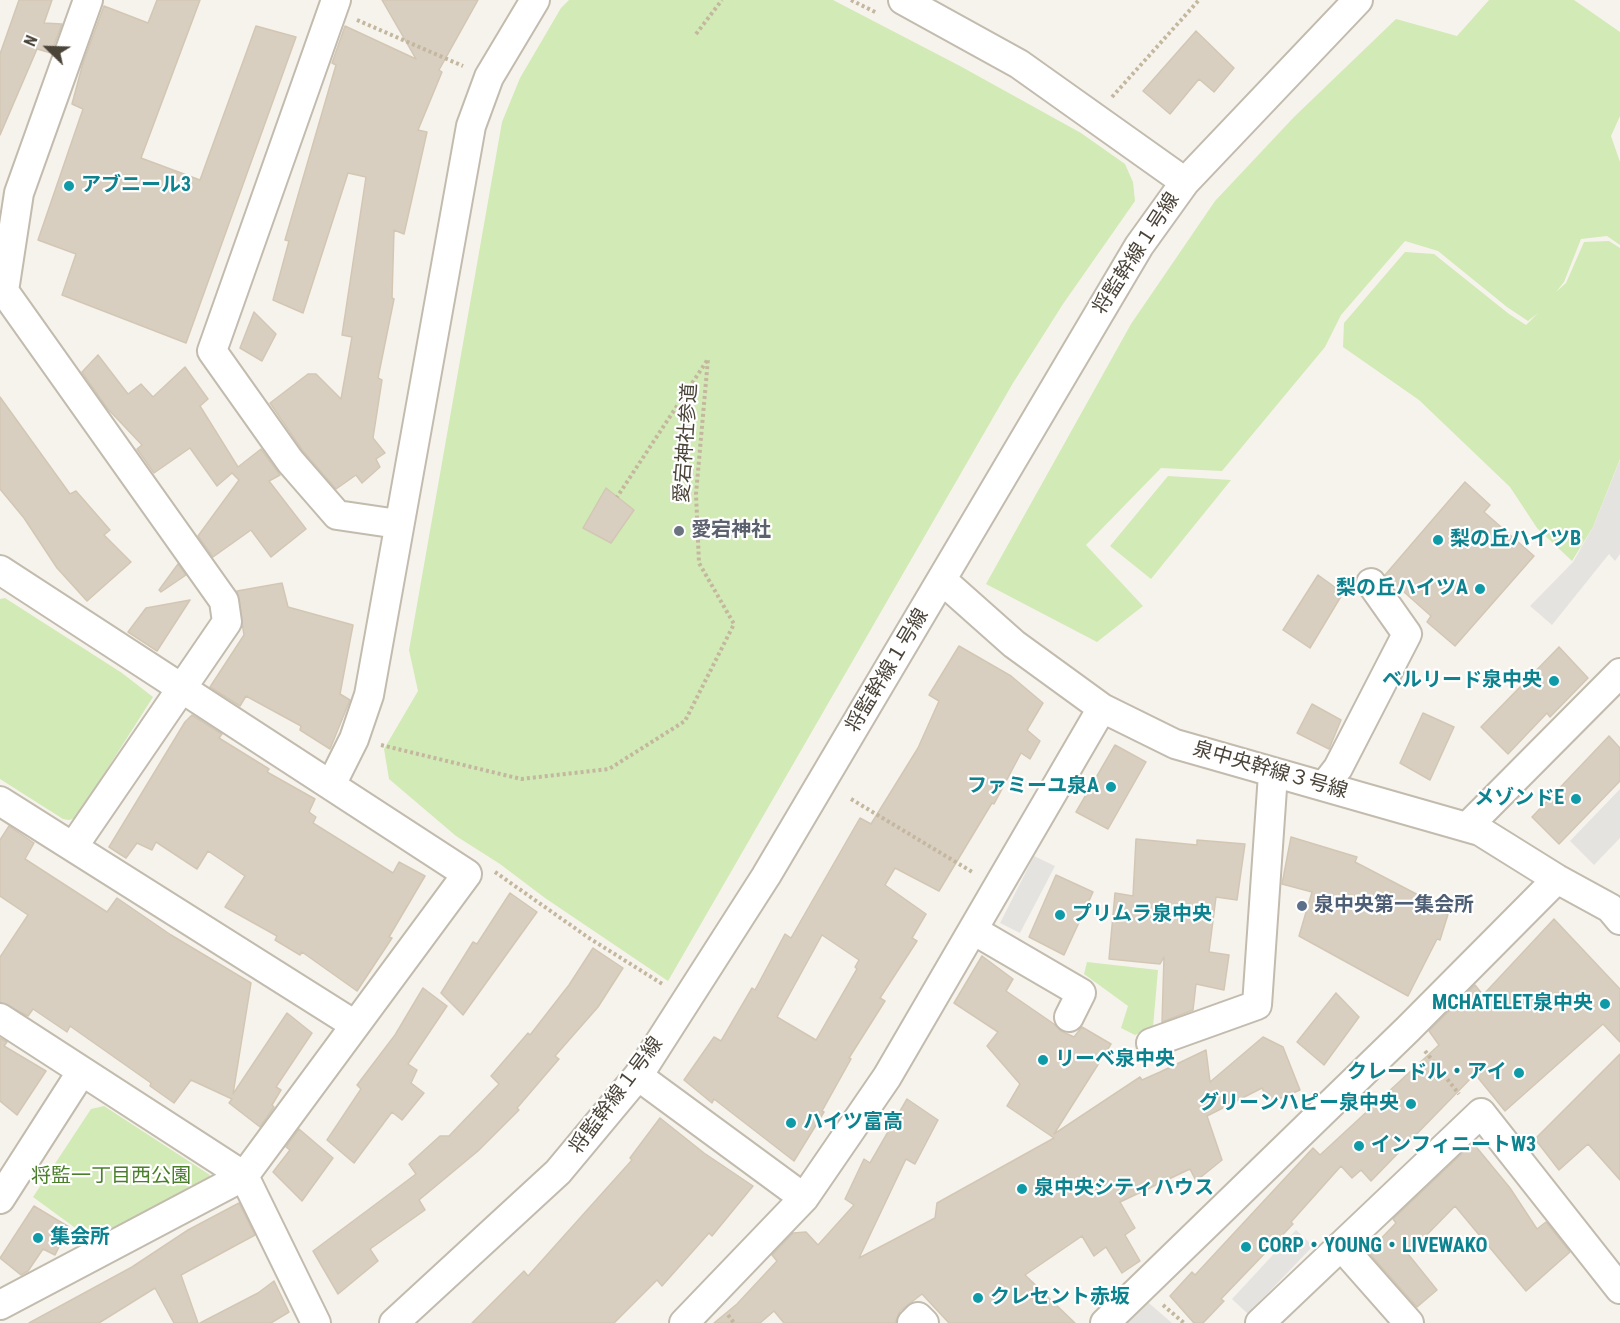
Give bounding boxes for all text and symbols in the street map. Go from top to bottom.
north arrow [18,18,78,78]
text: N [20,33,42,49]
place label: アブニール3 [81,174,191,198]
marker: アブニール3 [62,179,76,193]
street label: 将監幹線１号線 [1089,189,1185,319]
street label: 愛宕神社参道 [671,382,703,504]
place label: 愛宕神社 [691,519,771,543]
marker: 愛宕神社 [672,524,686,538]
place label: 梨の丘ハイツB [1450,528,1581,552]
marker: 梨の丘ハイツB [1431,533,1445,547]
place label: 梨の丘ハイツA [1336,577,1468,601]
marker: 梨の丘ハイツA [1473,582,1487,596]
street label: 将監幹線１号線 [842,605,934,737]
place label: ベルリード泉中央 [1382,669,1542,693]
marker: ベルリード泉中央 [1547,674,1561,688]
street label: 泉中央幹線３号線 [1190,737,1350,805]
place label: ファミーユ泉A [967,775,1099,799]
marker: ファミーユ泉A [1104,780,1118,794]
place label: メゾンドE [1474,787,1564,811]
marker: メゾンドE [1569,792,1583,806]
place label: 泉中央第一集会所 [1314,894,1474,918]
marker: 泉中央第一集会所 [1295,899,1309,913]
place label: プリムラ泉中央 [1072,903,1212,927]
marker: プリムラ泉中央 [1053,908,1067,922]
place label: MCHATELET泉中央 [1432,992,1593,1016]
marker: MCHATELET泉中央 [1598,997,1612,1011]
street label: 将監幹線１号線 [565,1033,669,1159]
place label: リーベ泉中央 [1055,1048,1175,1072]
marker: リーベ泉中央 [1036,1053,1050,1067]
place label: クレードル・アイ [1347,1061,1507,1085]
marker: クレードル・アイ [1512,1066,1526,1080]
place label: グリーンハピー泉中央 [1199,1092,1399,1116]
marker: グリーンハピー泉中央 [1404,1097,1418,1111]
place label: ハイツ富高 [803,1111,903,1135]
marker: ハイツ富高 [784,1116,798,1130]
place label: インフィニートW3 [1371,1134,1536,1158]
marker: インフィニートW3 [1352,1139,1366,1153]
park label: 将監一丁目西公園 [31,1165,191,1189]
place label: 泉中央シティハウス [1034,1177,1214,1201]
marker: 泉中央シティハウス [1015,1182,1029,1196]
place label: 集会所 [50,1226,110,1250]
marker: 集会所 [31,1231,45,1245]
place label: CORP・YOUNG・LIVEWAKO [1258,1235,1488,1259]
marker: CORP・YOUNG・LIVEWAKO [1239,1240,1253,1254]
place label: クレセント赤坂 [990,1286,1130,1310]
marker: クレセント赤坂 [971,1291,985,1305]

